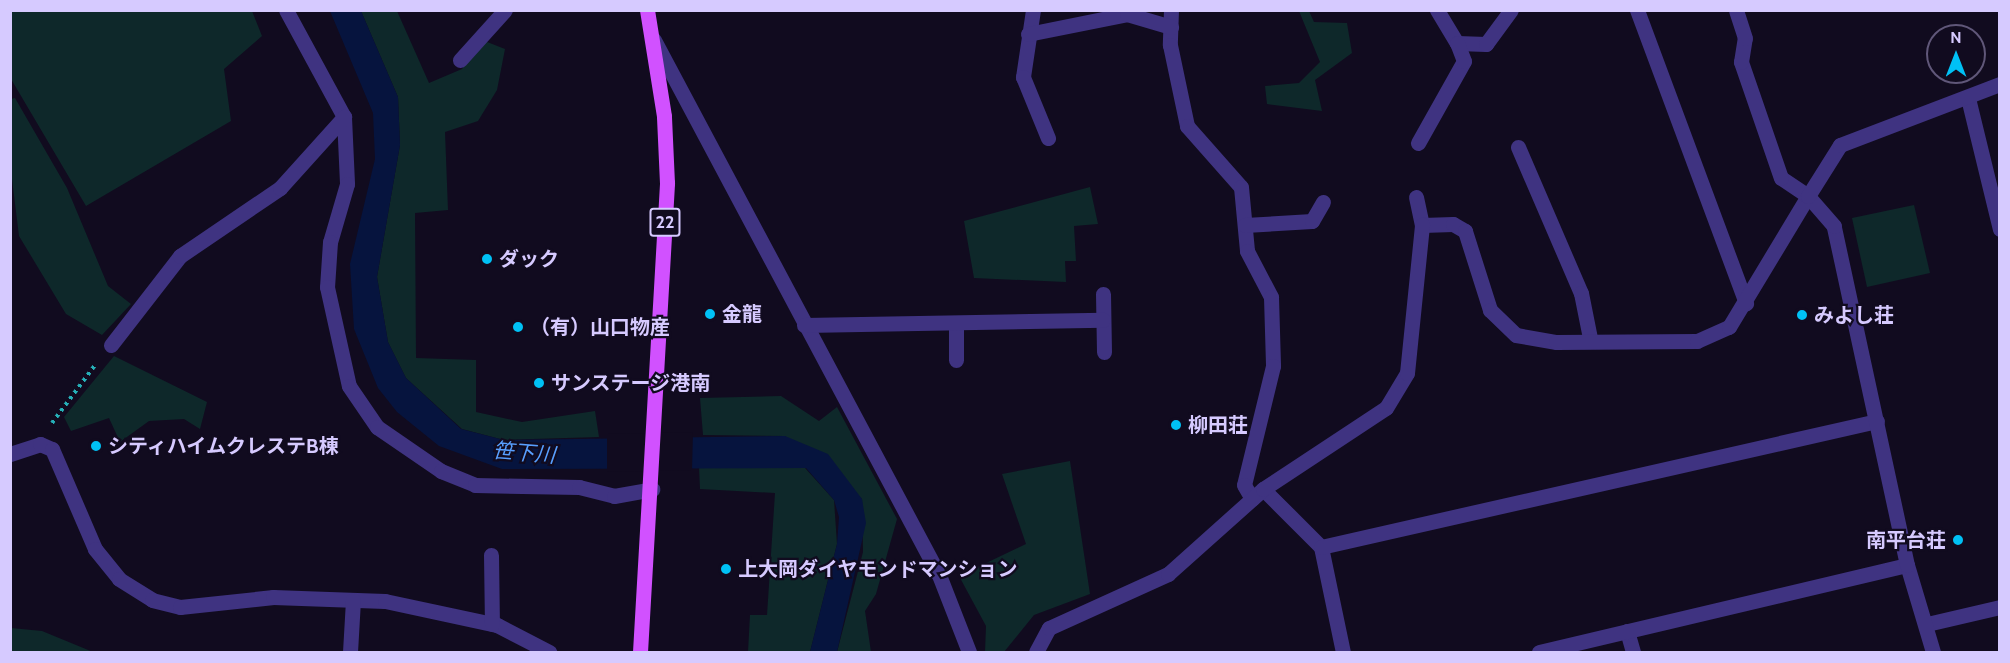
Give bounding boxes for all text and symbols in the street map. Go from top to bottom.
north arrow [1926,24,1986,84]
text: N [1950,28,1962,47]
road number: 22 [648,207,682,237]
place label: ダック [499,247,559,271]
marker: ダック [480,252,494,266]
place label: 金龍 [722,302,762,326]
place label: みよし荘 [1814,303,1894,327]
marker: 金龍 [703,307,717,321]
marker: みよし荘 [1795,308,1809,322]
place label: （有）山口物産 [530,315,670,339]
marker: （有）山口物産 [511,320,525,334]
place label: サンステージ港南 [551,371,711,395]
marker: サンステージ港南 [532,376,546,390]
place label: 柳田荘 [1188,413,1248,437]
marker: 柳田荘 [1169,418,1183,432]
place label: シティハイムクレステB棟 [108,434,341,458]
water label: 笹下川 [492,438,556,468]
marker: シティハイムクレステB棟 [89,439,103,453]
place label: 南平台荘 [1866,528,1946,552]
marker: 南平台荘 [1951,533,1965,547]
place label: 上大岡ダイヤモンドマンション [738,557,1018,581]
marker: 上大岡ダイヤモンドマンション [719,562,733,576]

